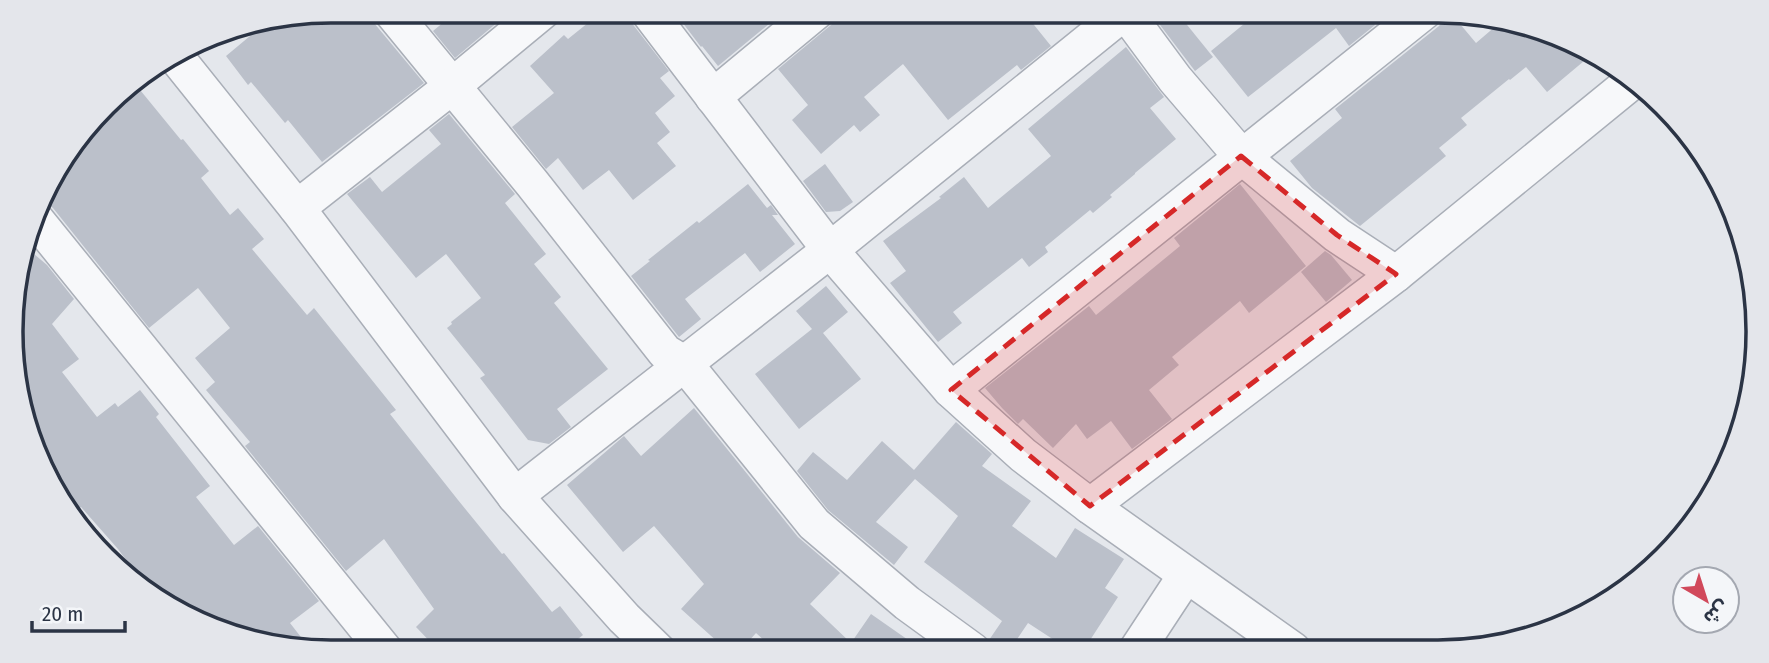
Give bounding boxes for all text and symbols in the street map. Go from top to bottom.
north arrow [1671,565,1741,635]
scale bar [32,590,124,634]
text: ش [1699,596,1734,630]
text: 20 m [42,601,83,627]

